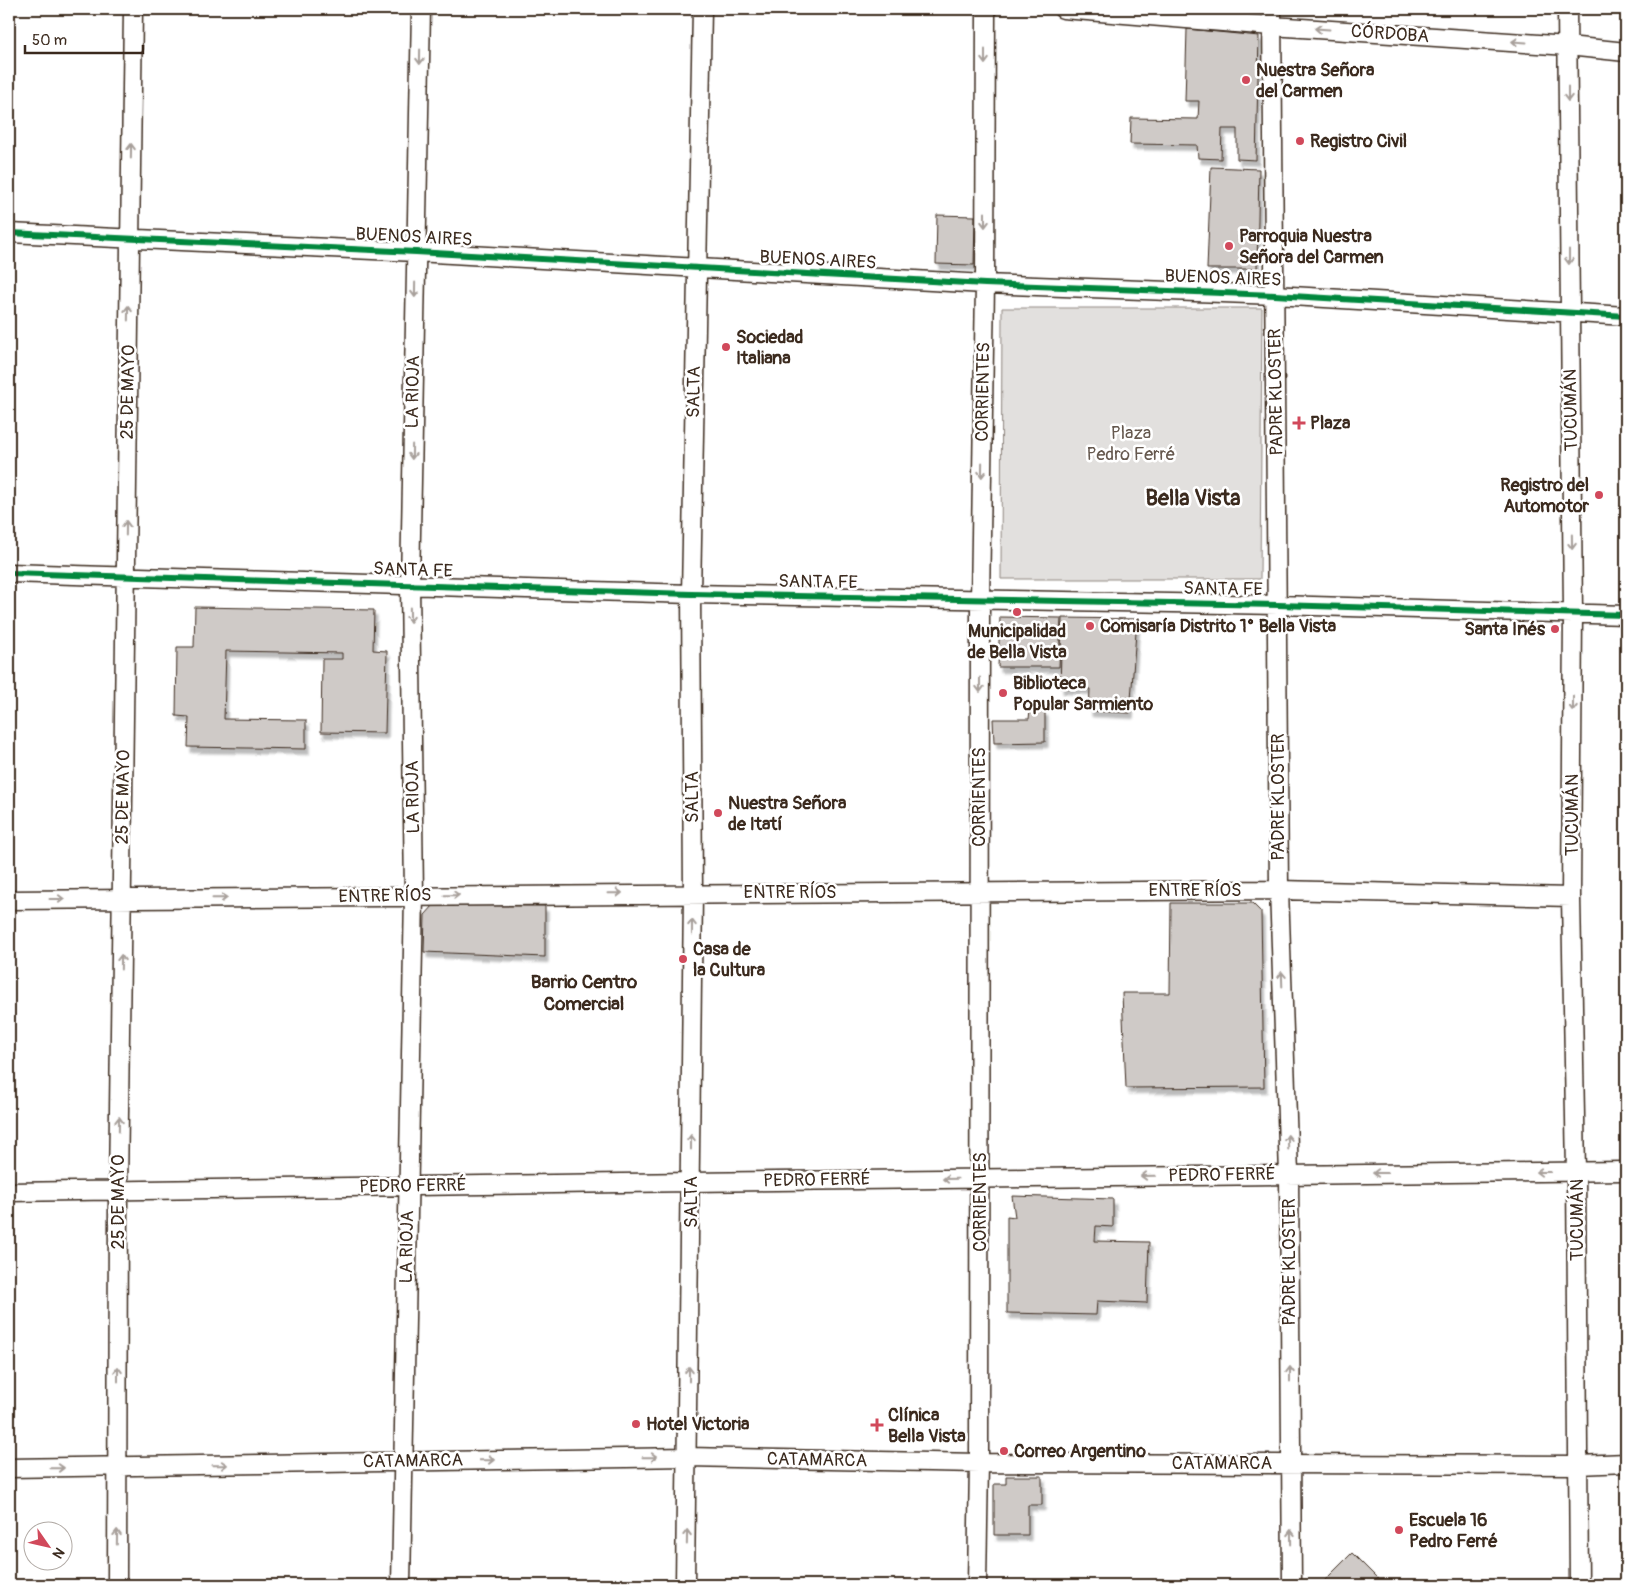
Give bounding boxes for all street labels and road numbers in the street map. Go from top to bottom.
street label: CÓRDOBA [1350,19,1430,48]
street label: BUENOS AIRES [355,222,473,252]
street label: BUENOS AIRES [759,245,877,275]
street label: BUENOS AIRES [1164,264,1282,292]
street label: PADRE KLOSTER [1263,328,1289,456]
street label: CORRIENTES [971,342,995,442]
street label: 25 DE MAYO [116,344,140,440]
street label: LA RIOJA [401,355,425,429]
street label: SALTA [682,365,706,418]
street label: TUCUMÁN [1559,369,1583,451]
street label: SANTA FE [373,557,453,583]
street label: SANTA FE [778,570,858,594]
street label: SANTA FE [1183,577,1263,601]
street label: PADRE KLOSTER [1267,733,1290,861]
street label: CORRIENTES [968,747,991,847]
street label: 25 DE MAYO [111,749,135,845]
street label: LA RIOJA [401,760,425,834]
street label: SALTA [681,771,704,823]
street label: TUCUMÁN [1561,774,1584,856]
street label: ENTRE RÍOS [1148,879,1242,902]
street label: ENTRE RÍOS [743,881,837,904]
street label: ENTRE RÍOS [338,884,432,908]
street label: CORRIENTES [969,1152,992,1252]
street label: 25 DE MAYO [107,1155,130,1249]
street label: PEDRO FERRÉ [1168,1163,1276,1187]
street label: PEDRO FERRÉ [763,1168,871,1192]
street label: PEDRO FERRÉ [359,1174,467,1198]
street label: SALTA [680,1176,703,1228]
street label: TUCUMÁN [1566,1179,1589,1261]
street label: PADRE KLOSTER [1278,1198,1301,1326]
street label: LA RIOJA [395,1210,419,1284]
street label: CATAMARCA [767,1448,868,1472]
street label: CATAMARCA [363,1449,464,1473]
street label: CATAMARCA [1172,1452,1272,1475]

